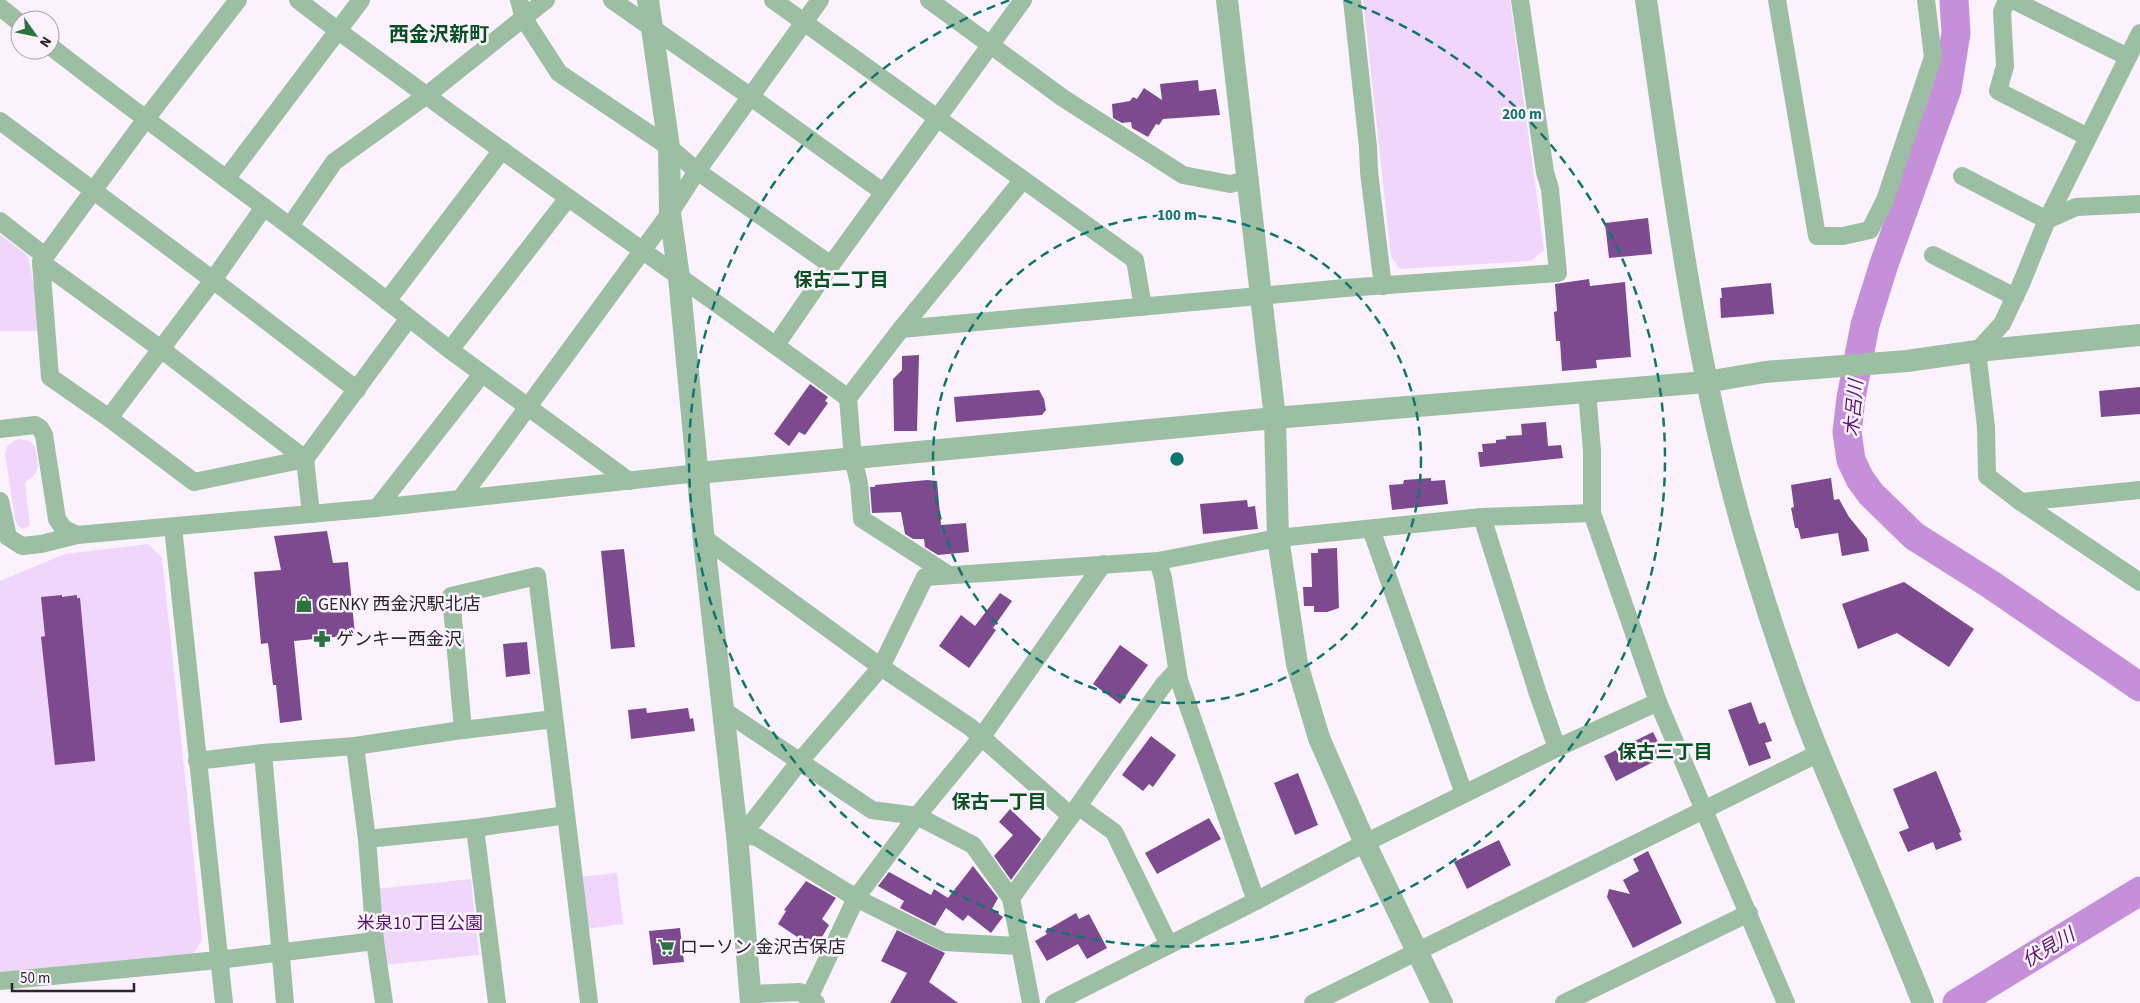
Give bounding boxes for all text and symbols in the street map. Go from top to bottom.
north arrow [10,10,60,60]
district label: 西金沢新町 [389,21,489,49]
text: N [34,32,56,51]
text: 200 m [1502,104,1542,125]
text: 100 m [1157,205,1197,226]
district label: 保古二丁目 [793,267,889,294]
water label: 木呂川 [1839,377,1871,438]
centre of rings [1168,450,1186,468]
place label: GENKY 西金沢駅北店 [318,592,481,617]
shop icon: GENKY 西金沢駅北店 [294,594,314,614]
place label: ゲンキー西金沢 [336,627,462,652]
pharmacy icon: ゲンキー西金沢 [312,629,332,649]
district label: 保古三丁目 [1617,739,1713,766]
district label: 保古一丁目 [951,789,1047,816]
park label: 米泉10丁目公園 [357,911,483,936]
water label: 伏見川 [2017,921,2082,975]
place label: ローソン 金沢古保店 [680,935,846,960]
supermarket icon: ローソン 金沢古保店 [656,937,676,957]
scale bar [12,960,135,992]
text: 50 m [20,968,50,989]

